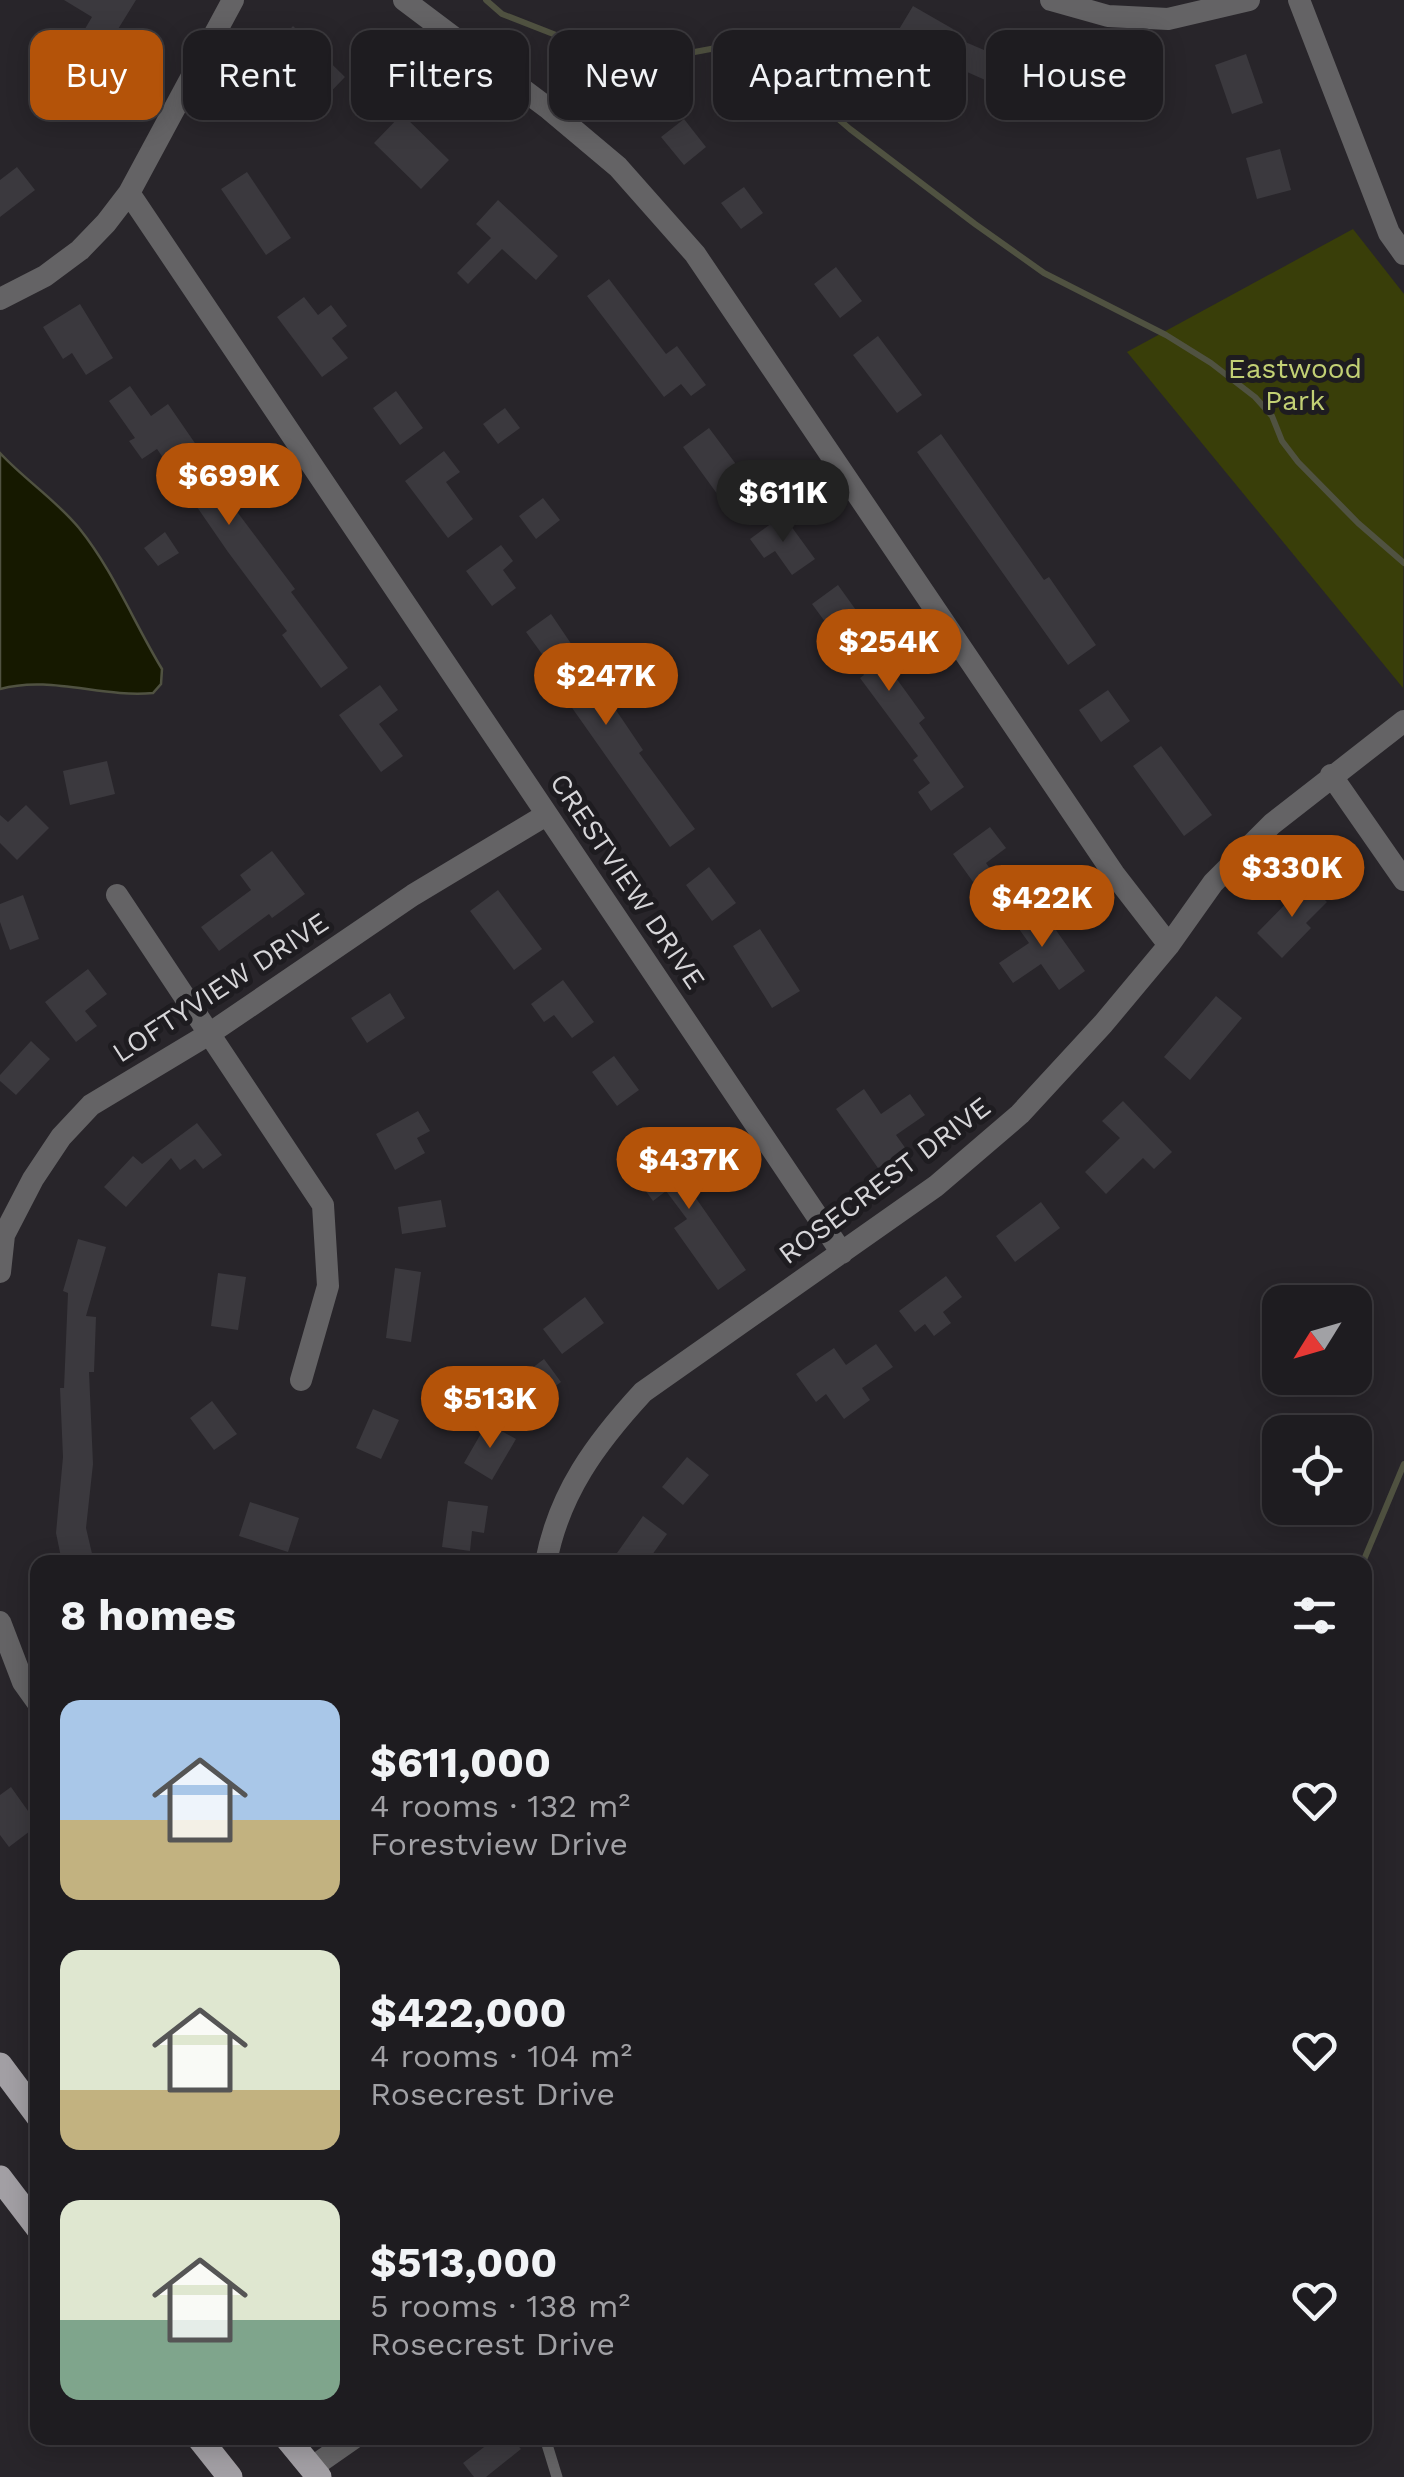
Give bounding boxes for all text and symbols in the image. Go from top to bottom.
chip: Buy [30,30,163,120]
chip: Rent [183,30,331,120]
chip: Filters [351,30,529,120]
chip: New [549,30,693,120]
chip: Apartment [713,30,966,120]
chip: House [986,30,1163,120]
park label: Eastwood Park [1228,352,1362,417]
pin: $699K [159,443,299,528]
text: $699K [178,456,280,494]
pin: $611K [713,460,853,545]
text: $611K [738,473,828,511]
pin: $254K [819,609,959,694]
text: $254K [838,622,940,660]
pin: $247K [536,643,676,728]
text: $247K [556,656,656,694]
street label: CRESTVIEW DRIVE [543,767,712,995]
pin: $330K [1222,835,1362,920]
text: $330K [1241,848,1343,886]
pin: $422K [972,865,1112,950]
text: $422K [991,878,1093,916]
street label: LOFTYVIEW DRIVE [106,905,334,1069]
street label: ROSECREST DRIVE [772,1090,997,1271]
pin: $437K [619,1127,759,1212]
text: $437K [639,1140,739,1178]
north arrow [1262,1285,1372,1395]
map controls [1262,1285,1372,1525]
pin: $513K [420,1366,560,1451]
text: $513K [443,1379,537,1417]
button: locate [1262,1415,1372,1525]
icon: filters [1287,1588,1342,1643]
text: 8 homes [60,1591,236,1640]
text: $611,000 [370,1738,551,1787]
icon: home [140,1740,260,1860]
icon: heart [1287,1773,1342,1828]
text: 4 rooms · 132 m² [370,1787,630,1825]
text: Forestview Drive [370,1825,628,1863]
text: $422,000 [370,1988,567,2037]
icon: home [140,1990,260,2110]
icon: heart [1287,2023,1342,2078]
text: 4 rooms · 104 m² [370,2037,632,2075]
text: Rosecrest Drive [370,2075,615,2113]
text: $513,000 [370,2238,557,2287]
icon: home [140,2240,260,2360]
icon: heart [1287,2273,1342,2328]
text: 5 rooms · 138 m² [370,2287,630,2325]
text: Rosecrest Drive [370,2325,615,2363]

